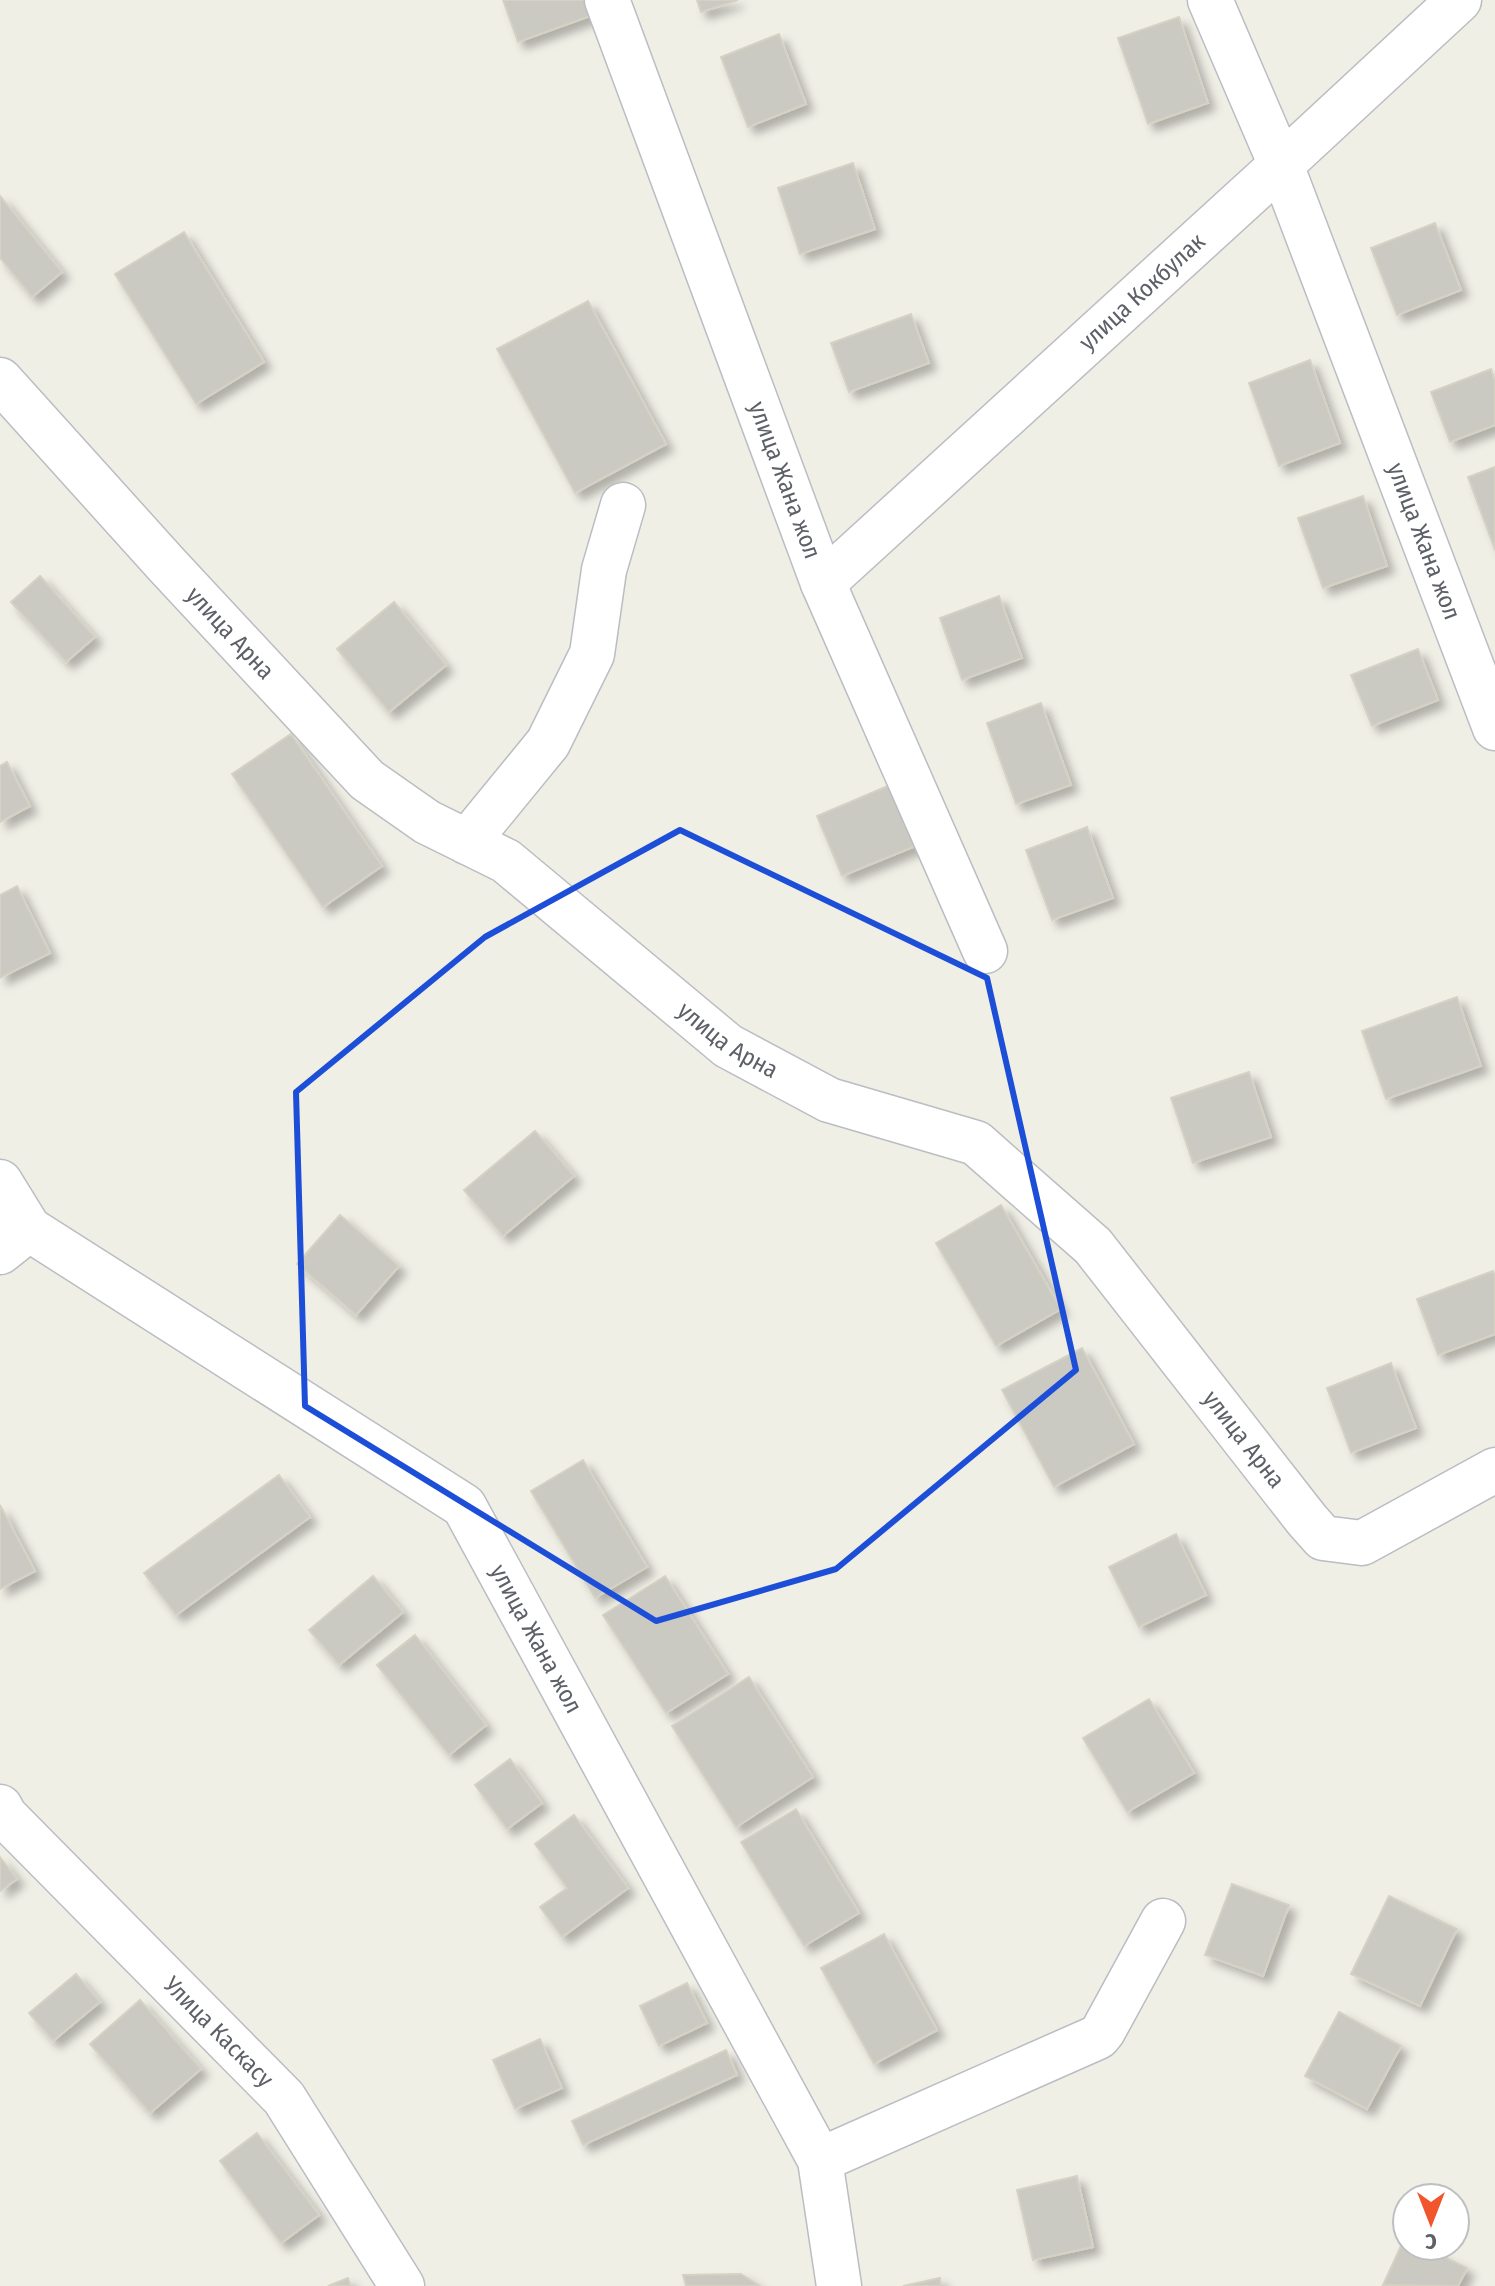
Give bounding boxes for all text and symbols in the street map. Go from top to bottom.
street label: улица Кокбулак [1073,227,1211,356]
street label: улица Жана жол [743,398,827,562]
street label: улица Жана жол [1382,459,1466,623]
street label: улица Арна [180,581,280,685]
street label: улица Арна [672,996,783,1084]
street label: улица Арна [1197,1385,1291,1494]
street label: улица Жана жол [484,1559,588,1718]
street label: Улица Каскасу [157,1970,279,2093]
north arrow [1391,2182,1471,2262]
text: С [1425,2228,1437,2255]

